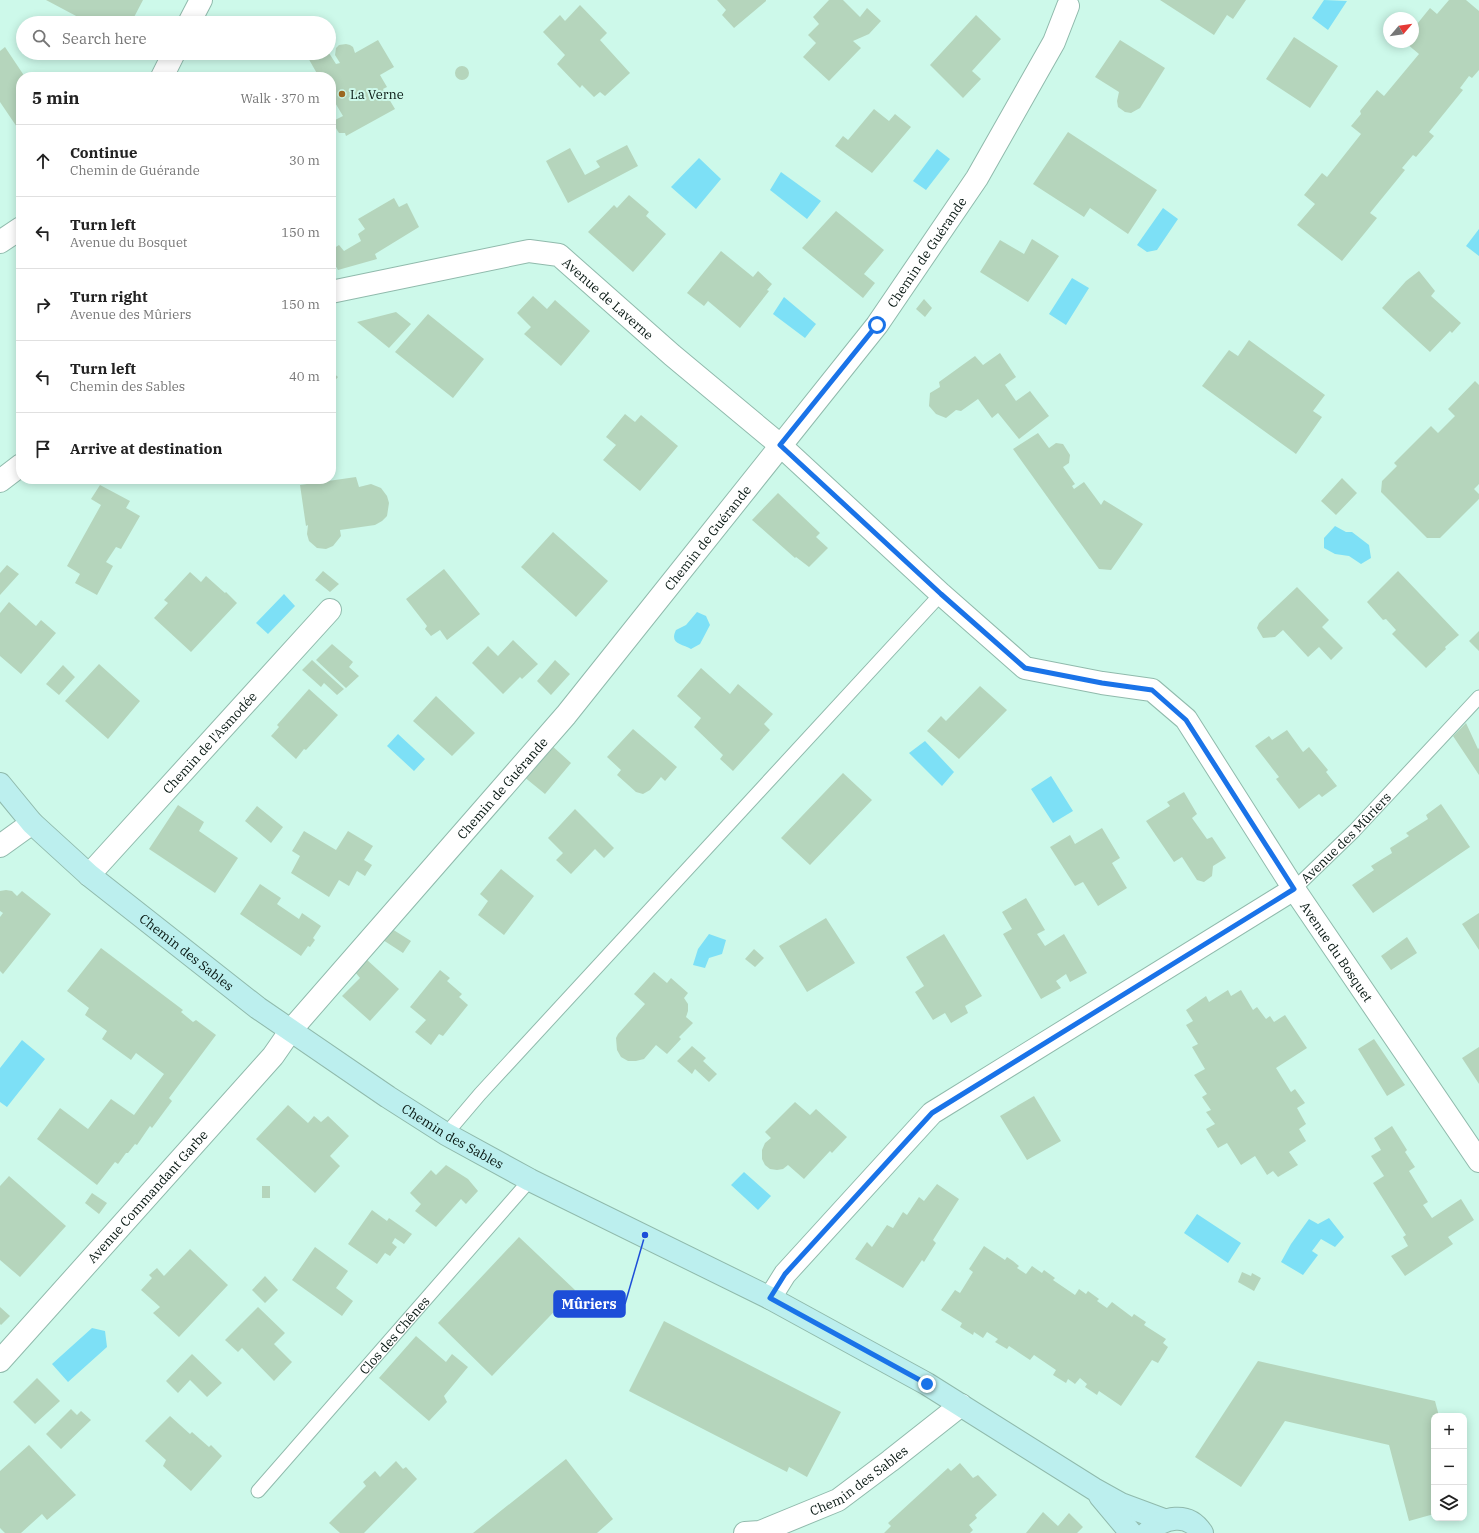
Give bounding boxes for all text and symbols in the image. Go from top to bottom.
north arrow [1383,12,1419,48]
search box [16,16,336,60]
icon: search [30,27,52,49]
text: Search here [62,29,147,48]
place label: La Verne [350,86,404,103]
text: 5 min [32,87,80,109]
marker: La Verne [337,89,347,99]
text: Walk · 370 m [241,90,320,107]
text: Continue [70,143,137,162]
icon: ahead [32,150,54,172]
text: 30 m [289,152,320,169]
text: Chemin de Guérande [70,162,200,179]
street label: Chemin de Guérande [883,194,970,311]
text: Turn left [70,215,136,234]
icon: left [32,222,54,244]
text: 150 m [281,224,320,241]
text: Avenue du Bosquet [70,234,187,251]
street label: Avenue de Laverne [559,254,657,343]
text: Turn right [70,287,148,306]
icon: right [32,294,54,316]
text: 150 m [281,296,320,313]
text: Avenue des Mûriers [70,306,191,323]
route start [868,316,886,334]
text: Turn left [70,359,136,378]
icon: left [32,366,54,388]
text: 40 m [289,368,320,385]
text: Chemin des Sables [70,378,185,395]
icon: arrive [32,438,54,460]
text: Arrive at destination [70,439,222,458]
street label: Chemin de Guérande [660,482,755,594]
street label: Chemin de l'Asmodée [159,688,260,797]
street label: Chemin de Guérande [453,734,551,843]
street label: Avenue des Mûriers [1297,788,1394,887]
street label: Avenue du Bosquet [1296,898,1377,1005]
street label: Chemin des Sables [136,910,237,994]
street label: Chemin des Sables [399,1100,507,1173]
street label: Avenue Commandant Garbe [83,1126,211,1266]
callout: Mûriers [554,1291,625,1317]
street label: Clos des Chênes [355,1293,433,1378]
text: Mûriers [561,1295,617,1313]
route end [918,1375,936,1393]
map controls [1431,1413,1467,1521]
button: + [1431,1413,1467,1449]
street label: Chemin des Sables [807,1442,911,1519]
button: − [1431,1449,1467,1485]
button: layers [1431,1485,1467,1521]

